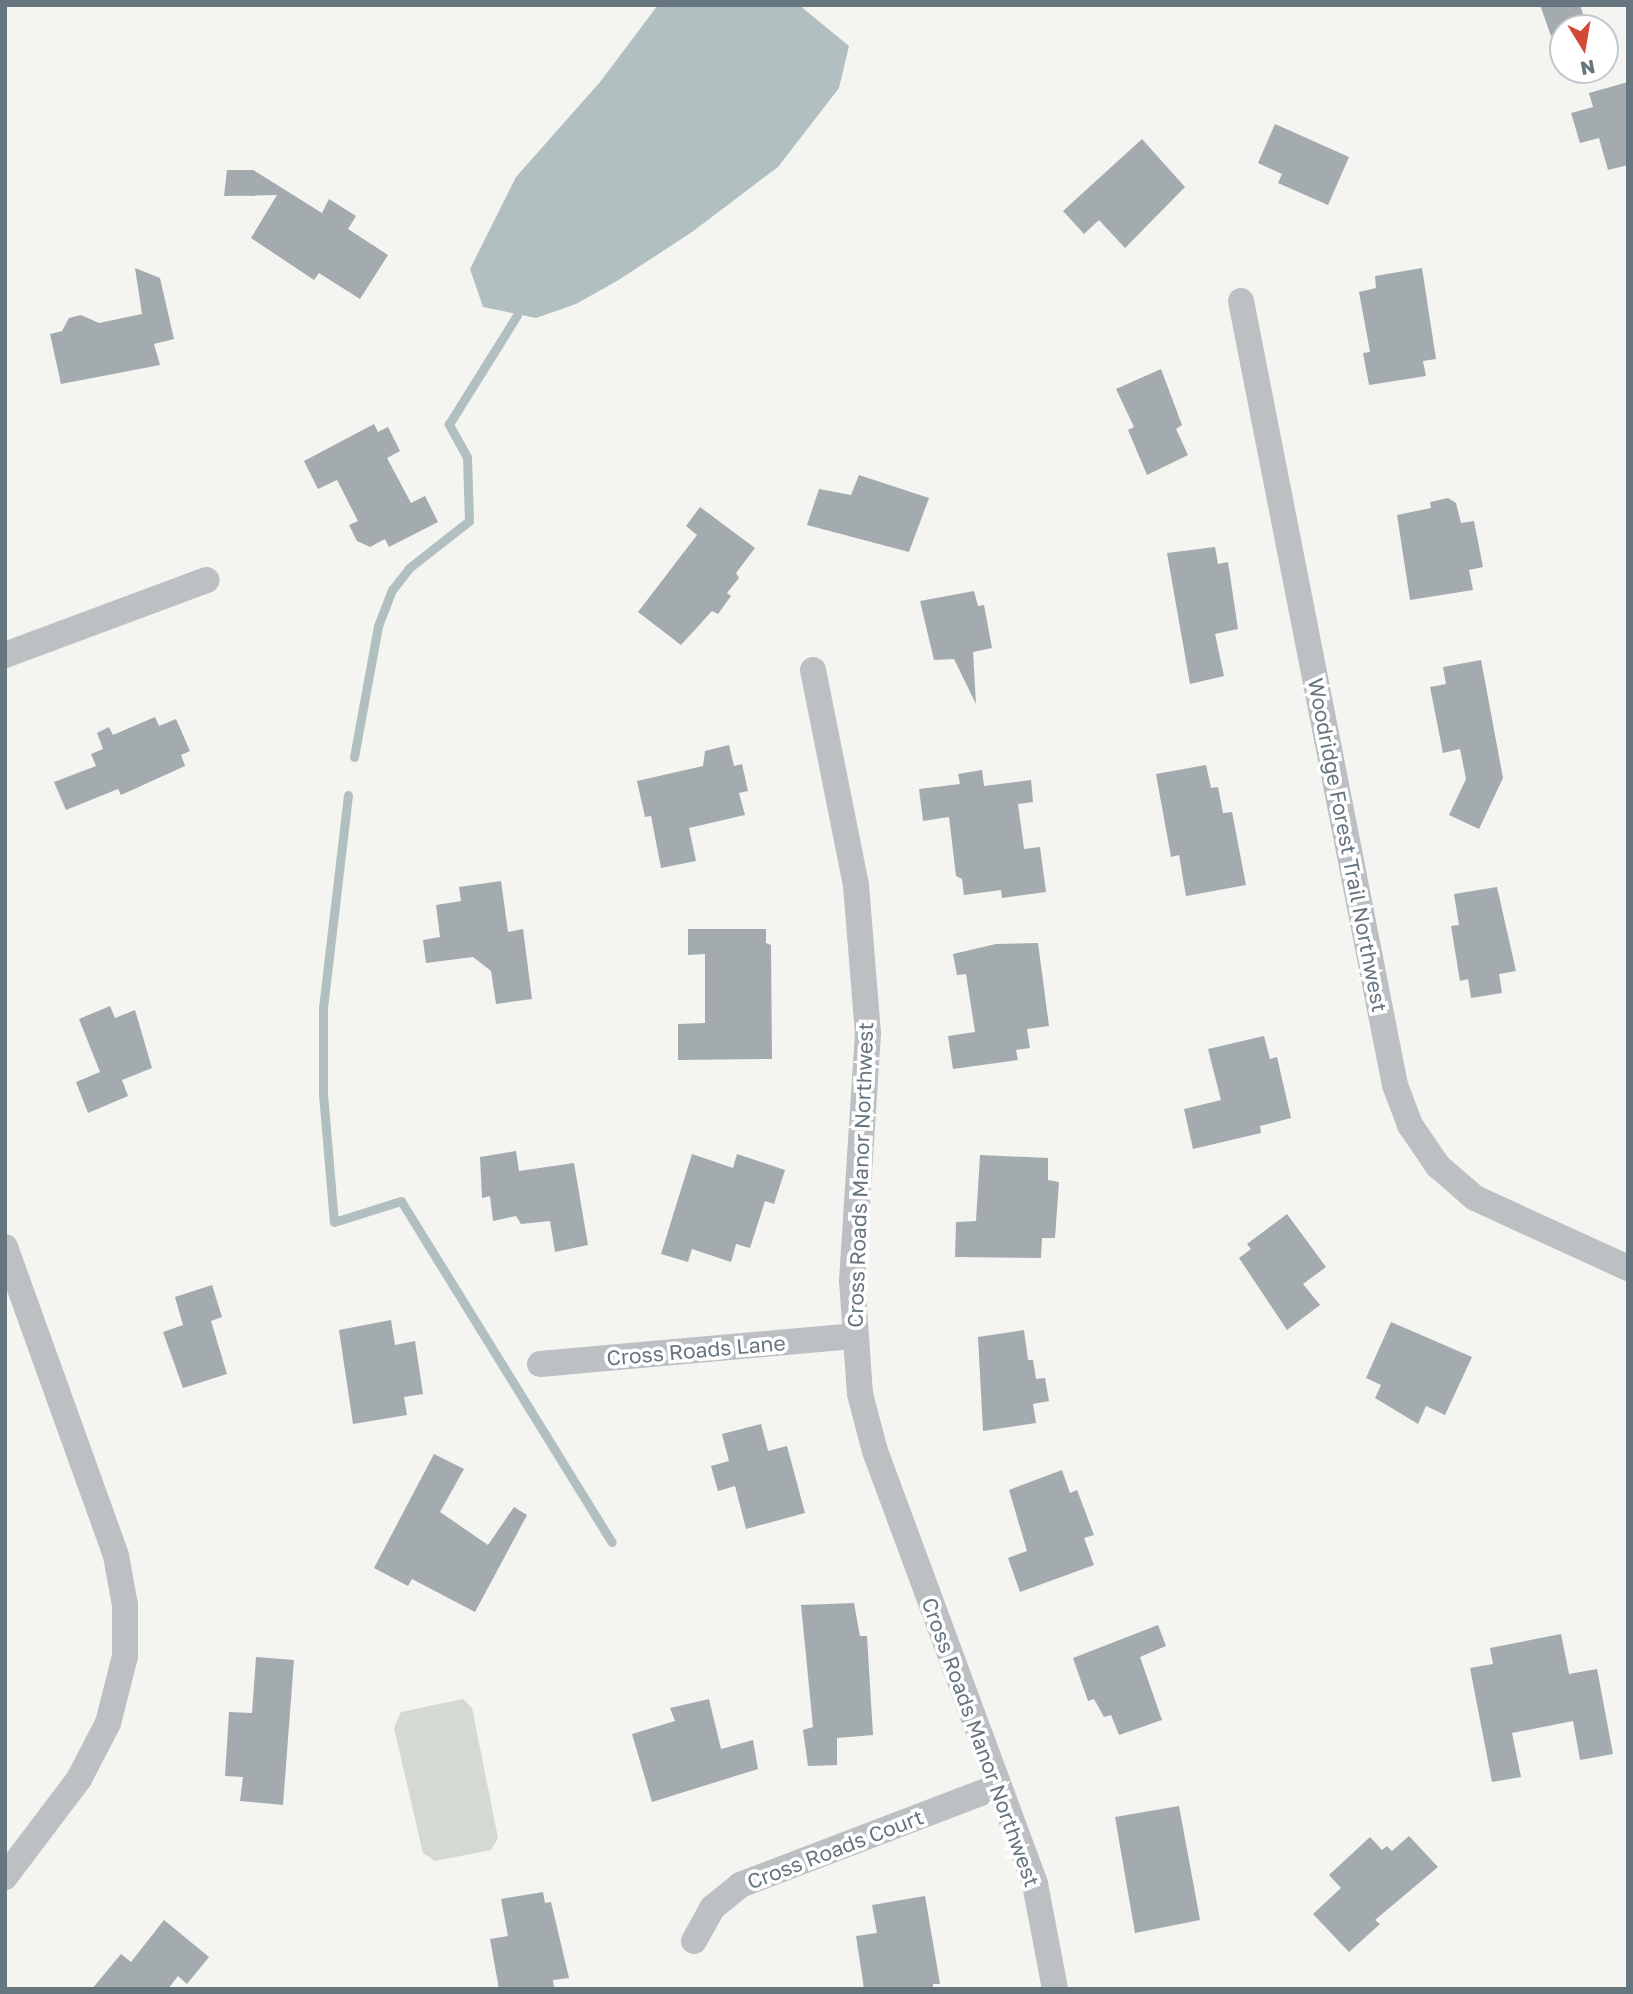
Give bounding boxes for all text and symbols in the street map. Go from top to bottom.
north arrow [1549,14,1619,84]
text: N [1578,55,1597,81]
street label: Woodridge Forest Trail Northwest [1303,676,1393,1014]
street label: Cross Roads Manor Northwest [842,1022,878,1328]
street label: Cross Roads Lane [606,1330,786,1370]
street label: Cross Roads Manor Northwest [917,1594,1045,1890]
street label: Cross Roads Court [743,1804,927,1894]

